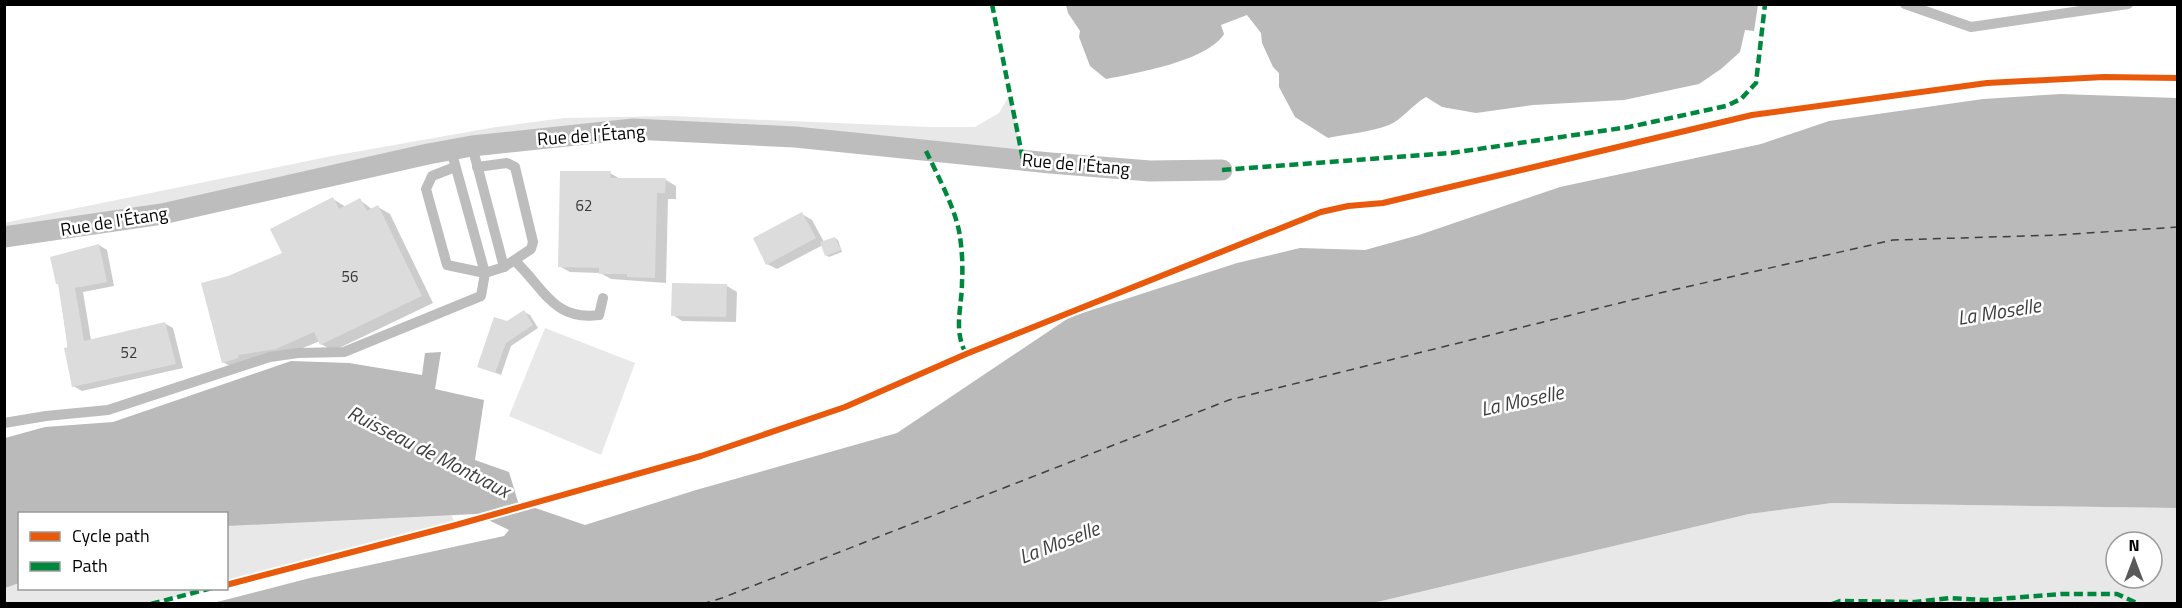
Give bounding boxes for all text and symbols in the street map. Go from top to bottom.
street label: Rue de l'Étang [536,118,646,152]
street label: Rue de l'Étang [1021,146,1131,182]
house number: 62 [576,194,592,217]
street label: Rue de l'Étang [58,199,170,243]
house number: 56 [342,265,358,288]
water label: La Moselle [1955,289,2045,333]
house number: 52 [121,341,137,364]
water label: La Moselle [1478,376,1568,424]
water label: Ruisseau de Montvaux [342,397,518,507]
legend [18,512,228,590]
water label: La Moselle [1014,512,1105,572]
text: Cycle path [72,522,150,549]
north arrow [2104,530,2164,590]
text: N [2128,533,2140,557]
text: Path [72,552,108,579]

